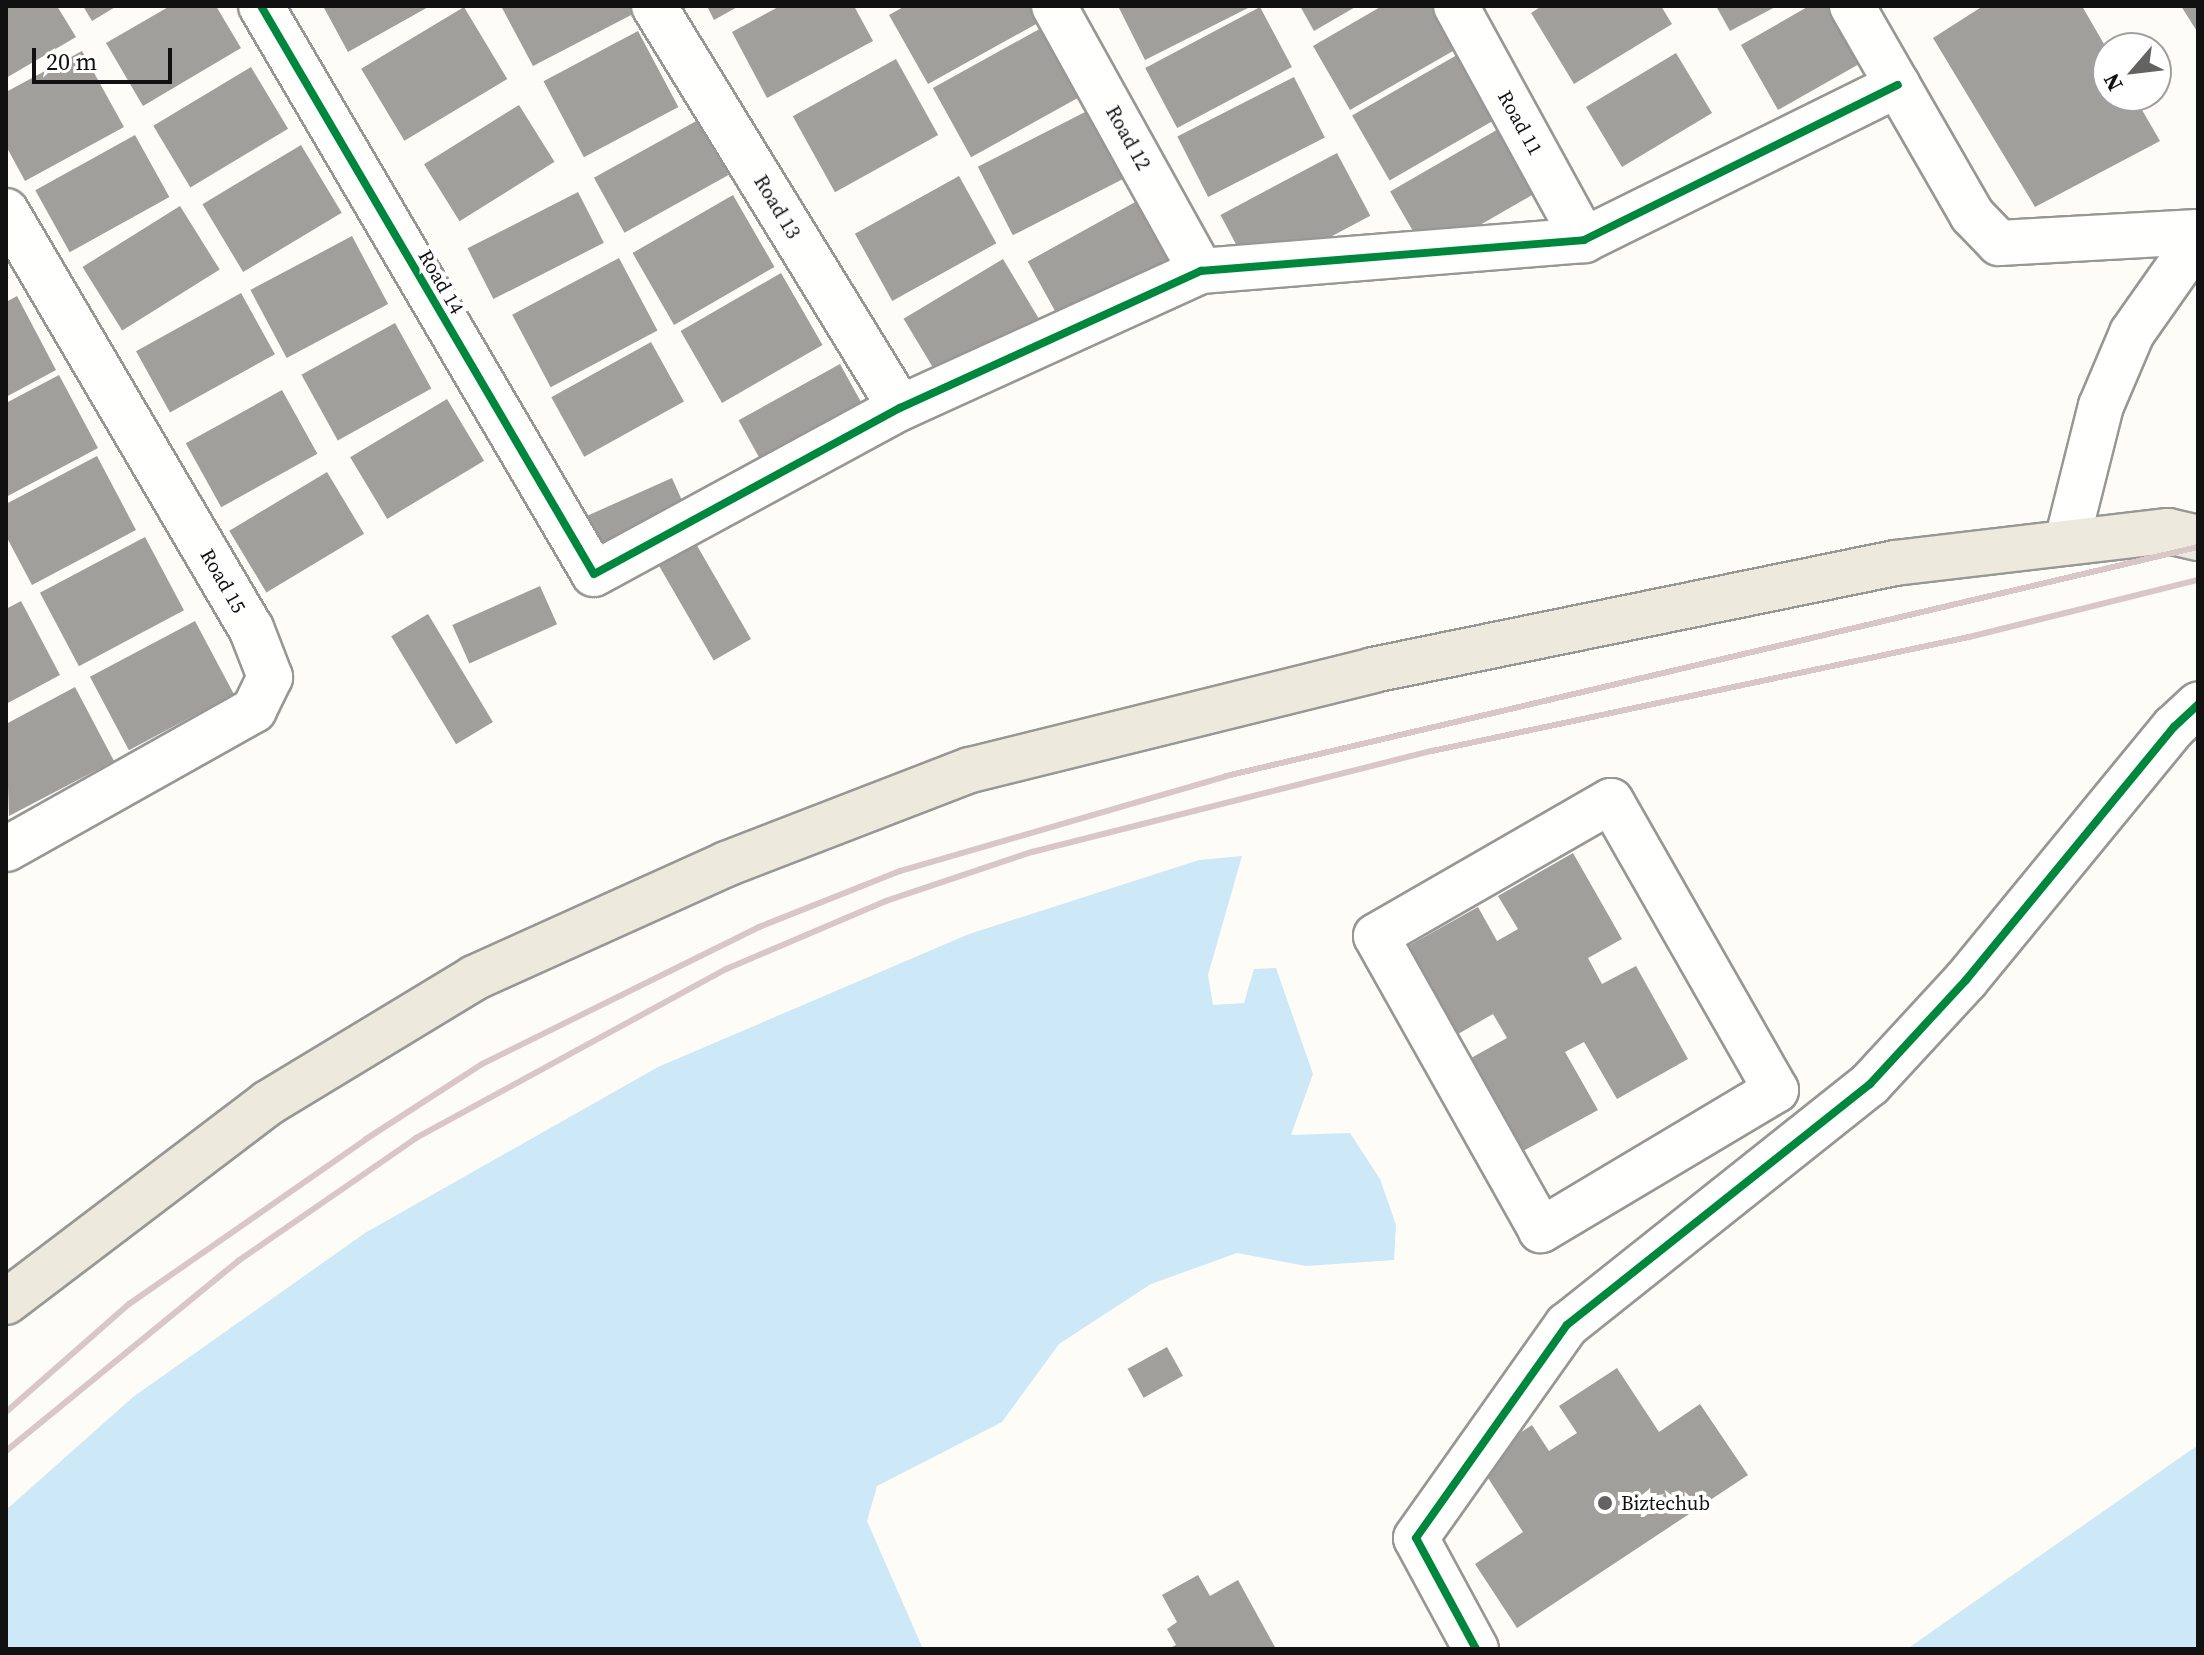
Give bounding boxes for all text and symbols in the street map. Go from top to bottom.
scale bar [36,32,176,82]
north arrow [2092,32,2172,112]
text: 20 m [46,45,97,78]
text: N [2096,68,2130,96]
street label: Road 11 [1493,87,1547,159]
street label: Road 12 [1101,102,1155,174]
street label: Road 13 [749,171,805,243]
street label: Road 14 [413,246,469,318]
street label: Road 15 [195,545,251,617]
place label: Biztechub [1621,1491,1710,1515]
marker: Biztechub [1596,1494,1614,1512]

